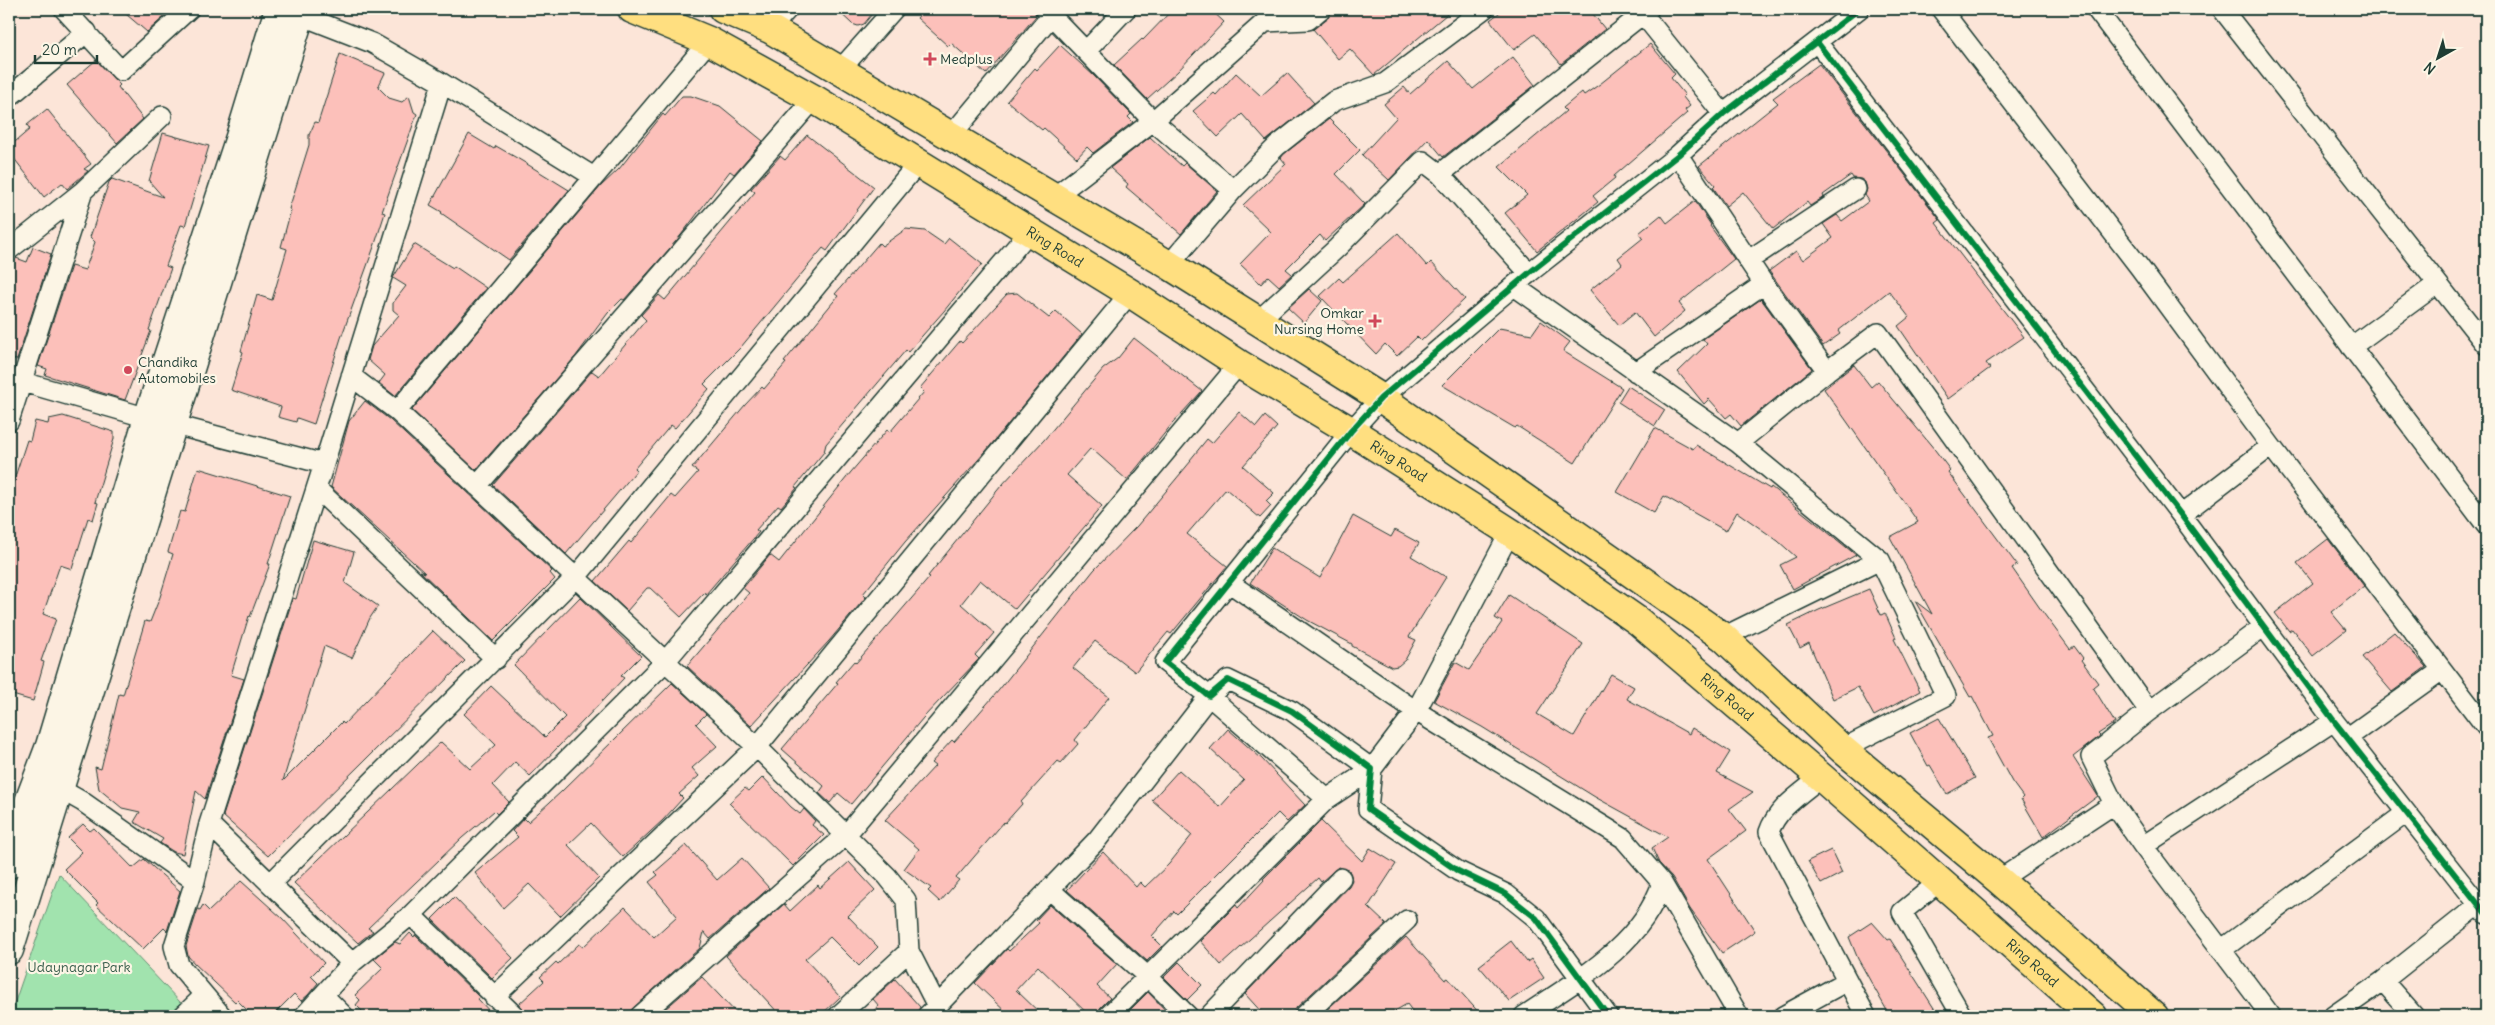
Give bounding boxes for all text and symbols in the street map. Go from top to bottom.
scale bar [35,32,98,64]
north arrow [2412,32,2462,82]
text: 20 m [42,40,77,59]
place label: Medplus [940,50,993,68]
marker: Medplus [924,53,936,65]
text: N [2420,58,2439,78]
street label: Ring Road [1023,222,1087,271]
place label: Omkar Nursing Home [1274,304,1364,338]
marker: Omkar Nursing Home [1368,314,1382,328]
place label: Chandika Automobiles [138,353,216,387]
marker: Chandika Automobiles [122,364,134,376]
street label: Ring Road [1367,436,1430,486]
street label: Ring Road [1697,669,1757,725]
street label: Ring Road [2002,935,2063,991]
park label: Udaynagar Park [27,958,131,976]

